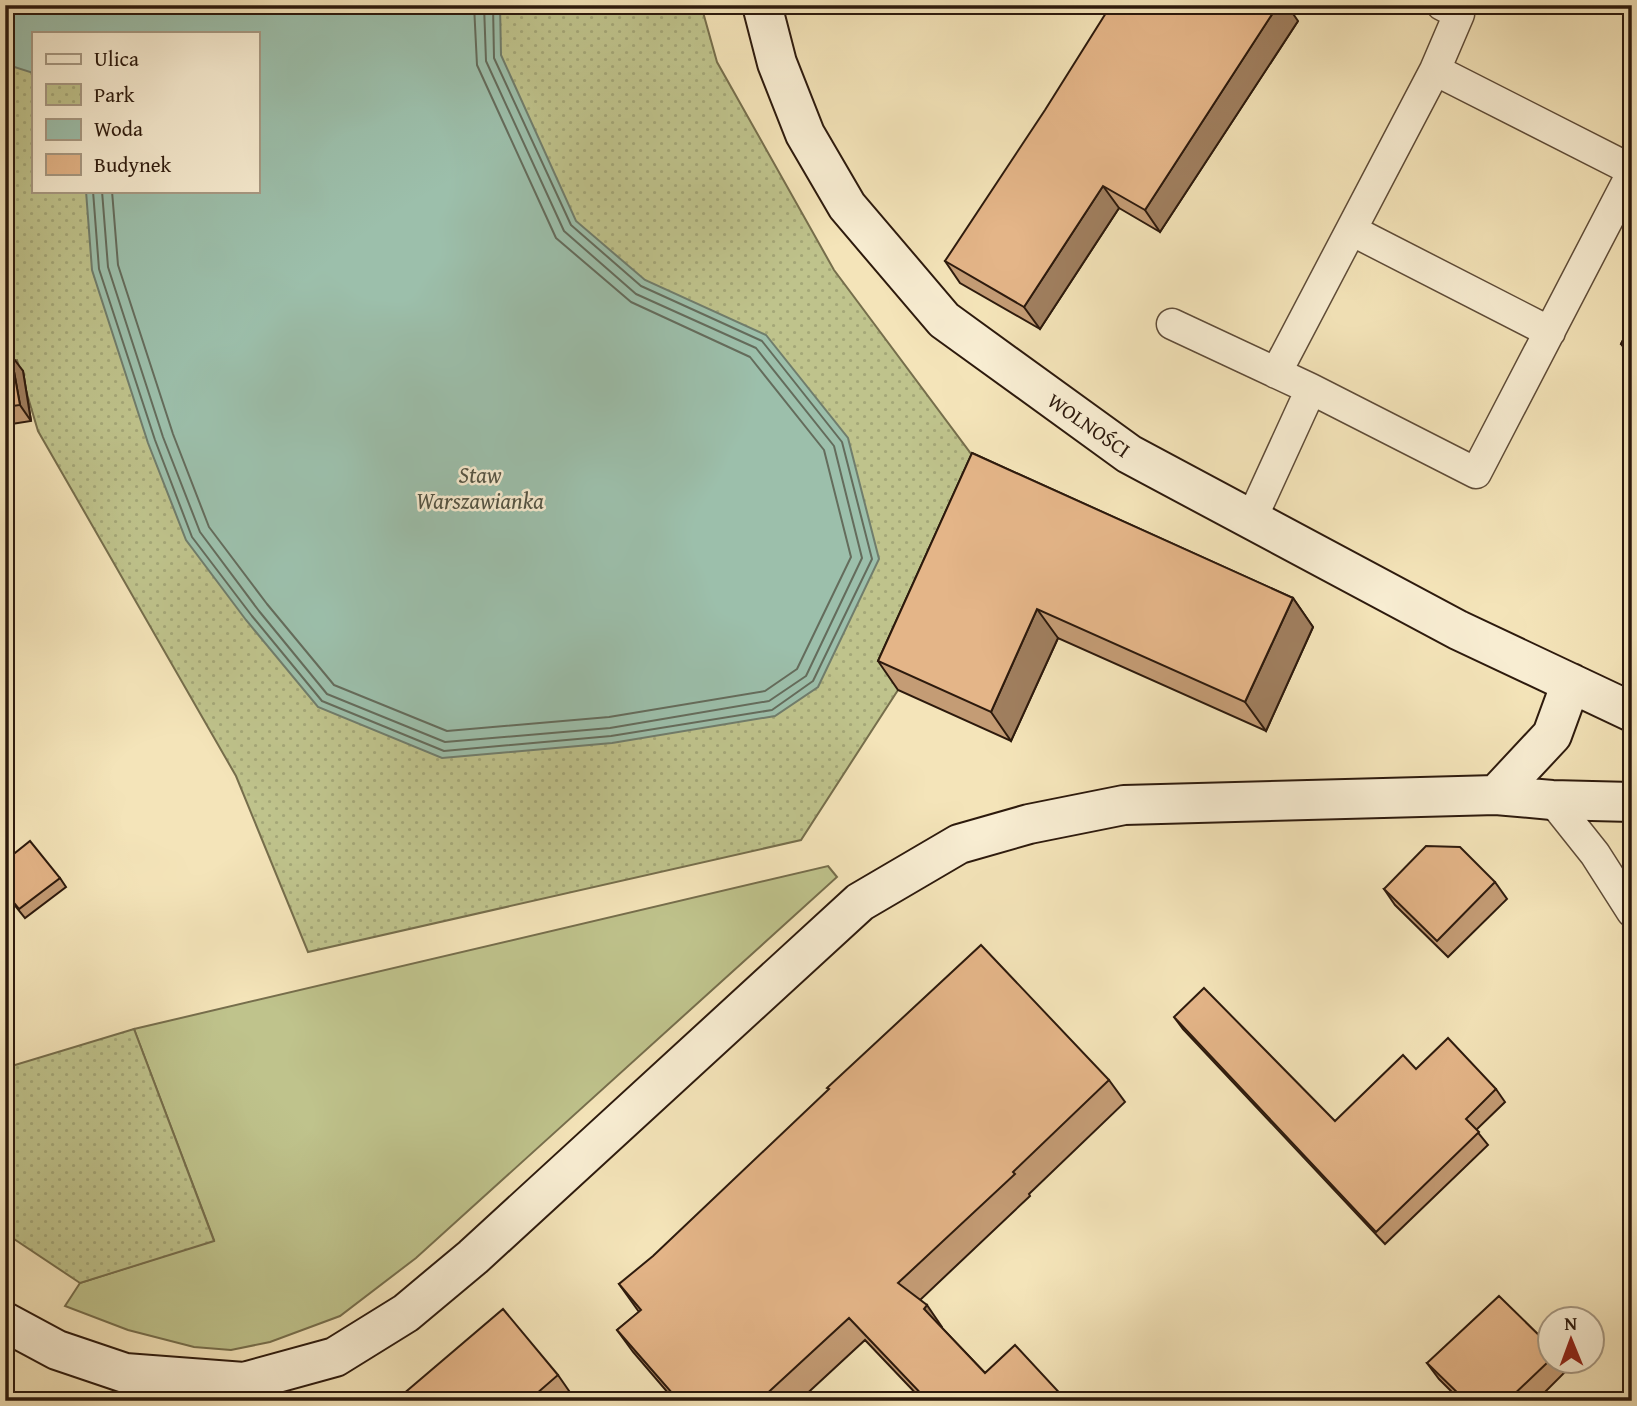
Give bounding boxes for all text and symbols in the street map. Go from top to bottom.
legend [32,32,259,192]
text: Ulica [94,43,139,74]
text: Park [94,79,135,110]
text: Woda [94,113,143,144]
text: Budynek [94,149,172,180]
street label: WOLNOŚCI [1041,385,1137,465]
water label: Staw Warszawianka [416,458,544,517]
north arrow [1536,1304,1606,1374]
text: N [1564,1309,1578,1337]

